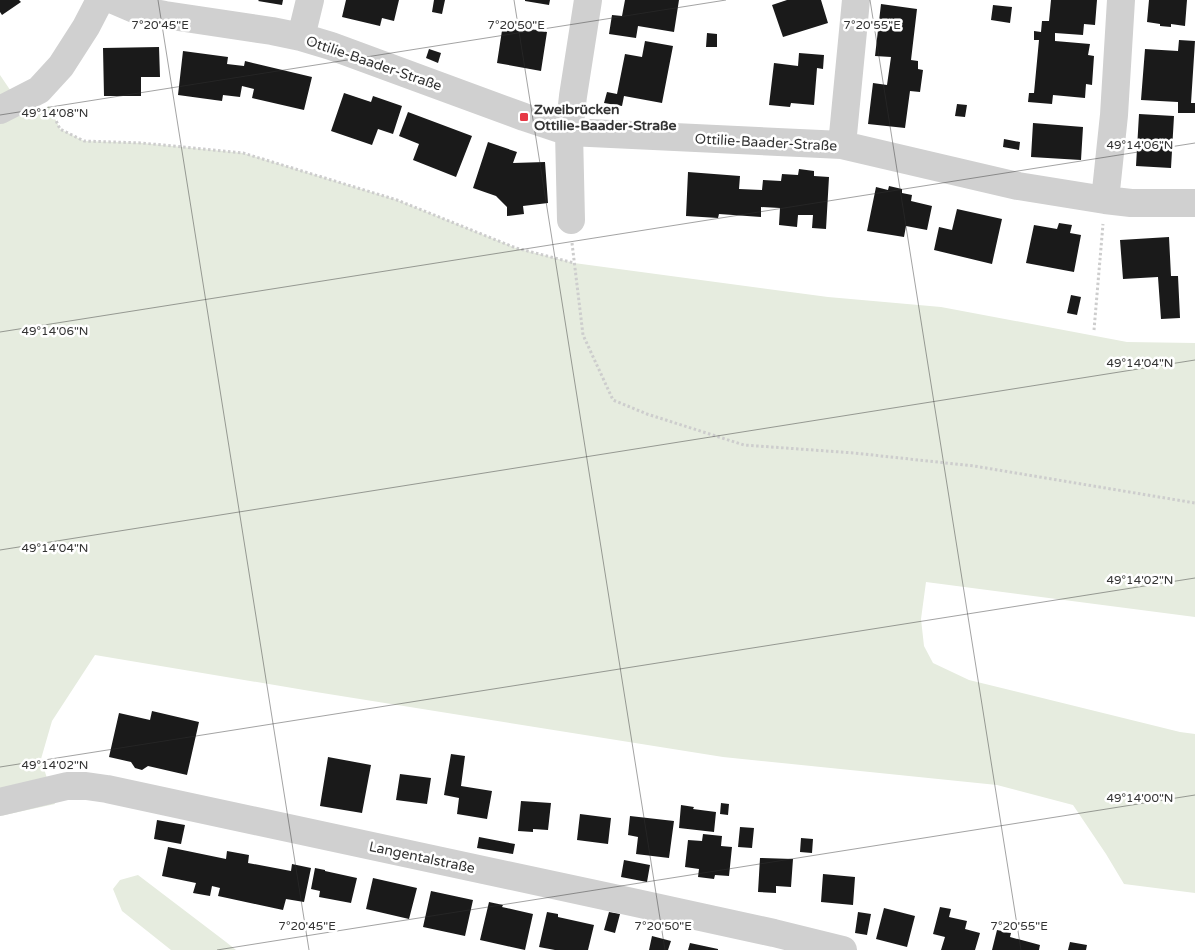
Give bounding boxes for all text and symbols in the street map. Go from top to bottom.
text: 7°20'45"E [131,18,189,32]
text: 7°20'50"E [487,18,545,32]
text: 7°20'55"E [843,18,901,32]
street label: Ottilie-Baader-Straße [304,32,444,95]
place label: Zweibrücken Ottilie-Baader-Straße [534,101,677,134]
text: 49°14'08"N [22,106,89,120]
marker: Zweibrücken Ottilie-Baader-Straße [518,111,530,123]
street label: Ottilie-Baader-Straße [694,130,838,155]
text: 49°14'06"N [1107,138,1174,152]
text: 49°14'06"N [22,324,89,338]
text: 49°14'04"N [1107,356,1174,370]
text: 49°14'04"N [22,541,89,555]
text: 49°14'02"N [1107,573,1174,587]
text: 49°14'02"N [22,758,89,772]
text: 49°14'00"N [1107,791,1174,805]
street label: Langentalstraße [367,838,477,877]
text: 7°20'45"E [278,919,336,933]
text: 7°20'50"E [634,919,692,933]
text: 7°20'55"E [990,919,1048,933]

